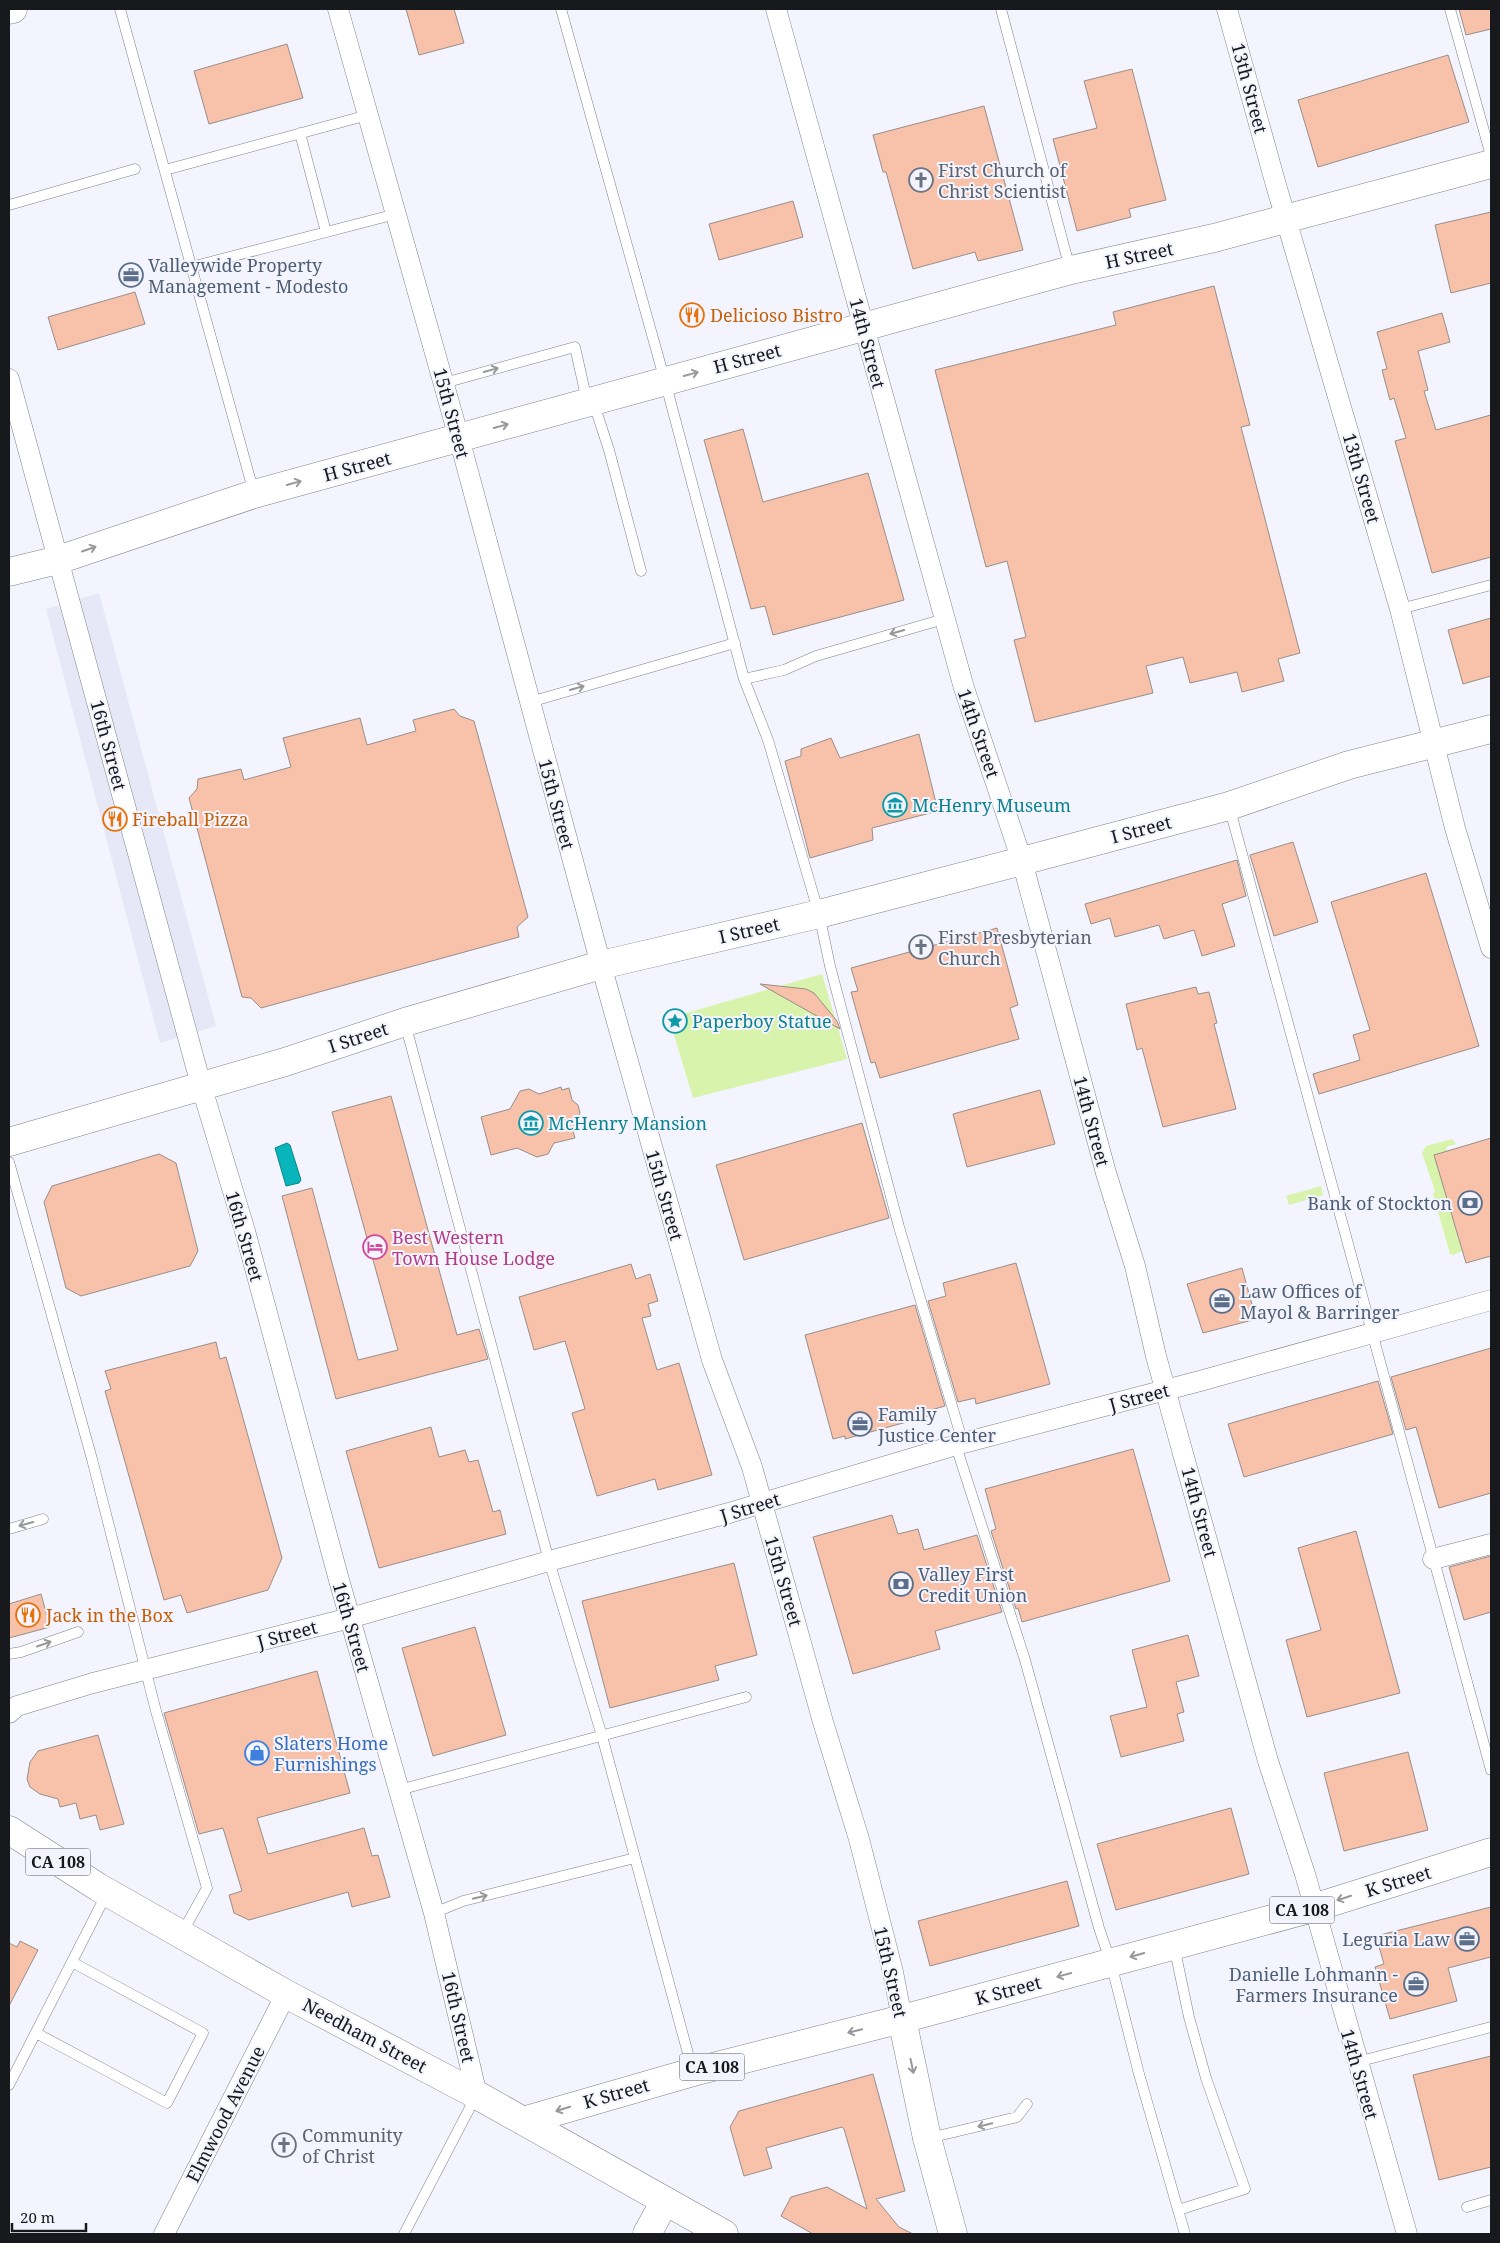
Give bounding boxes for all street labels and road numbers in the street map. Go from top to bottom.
street label: 13th Street [1226,40,1274,136]
street label: H Street [1103,236,1175,274]
street label: 14th Street [844,295,892,391]
street label: H Street [710,337,784,379]
street label: 15th Street [428,365,476,461]
street label: 13th Street [1338,430,1386,526]
street label: H Street [320,445,394,487]
street label: 14th Street [953,685,1005,781]
street label: 16th Street [85,697,133,793]
street label: 15th Street [533,756,581,852]
street label: I Street [1108,809,1174,849]
street label: I Street [716,911,782,949]
street label: I Street [325,1016,391,1058]
street label: 14th Street [1068,1073,1116,1169]
street label: 15th Street [641,1147,689,1243]
street label: 16th Street [221,1188,269,1284]
street label: J Street [1105,1377,1172,1417]
street label: 14th Street [1176,1464,1224,1560]
street label: J Street [716,1487,783,1528]
street label: 15th Street [760,1533,808,1629]
street label: 16th Street [328,1579,376,1675]
street label: J Street [253,1614,320,1654]
road number: CA 108 [26,1848,90,1875]
street label: K Street [1362,1860,1434,1902]
road number: CA 108 [1270,1896,1334,1924]
street label: 15th Street [869,1924,913,2020]
street label: 16th Street [437,1969,481,2065]
street label: K Street [972,1970,1044,2010]
street label: Needham Street [299,1992,431,2078]
street label: 14th Street [1336,2026,1384,2122]
street label: Elmwood Avenue [180,2042,270,2186]
road number: CA 108 [680,2054,744,2080]
street label: K Street [580,2072,652,2114]

